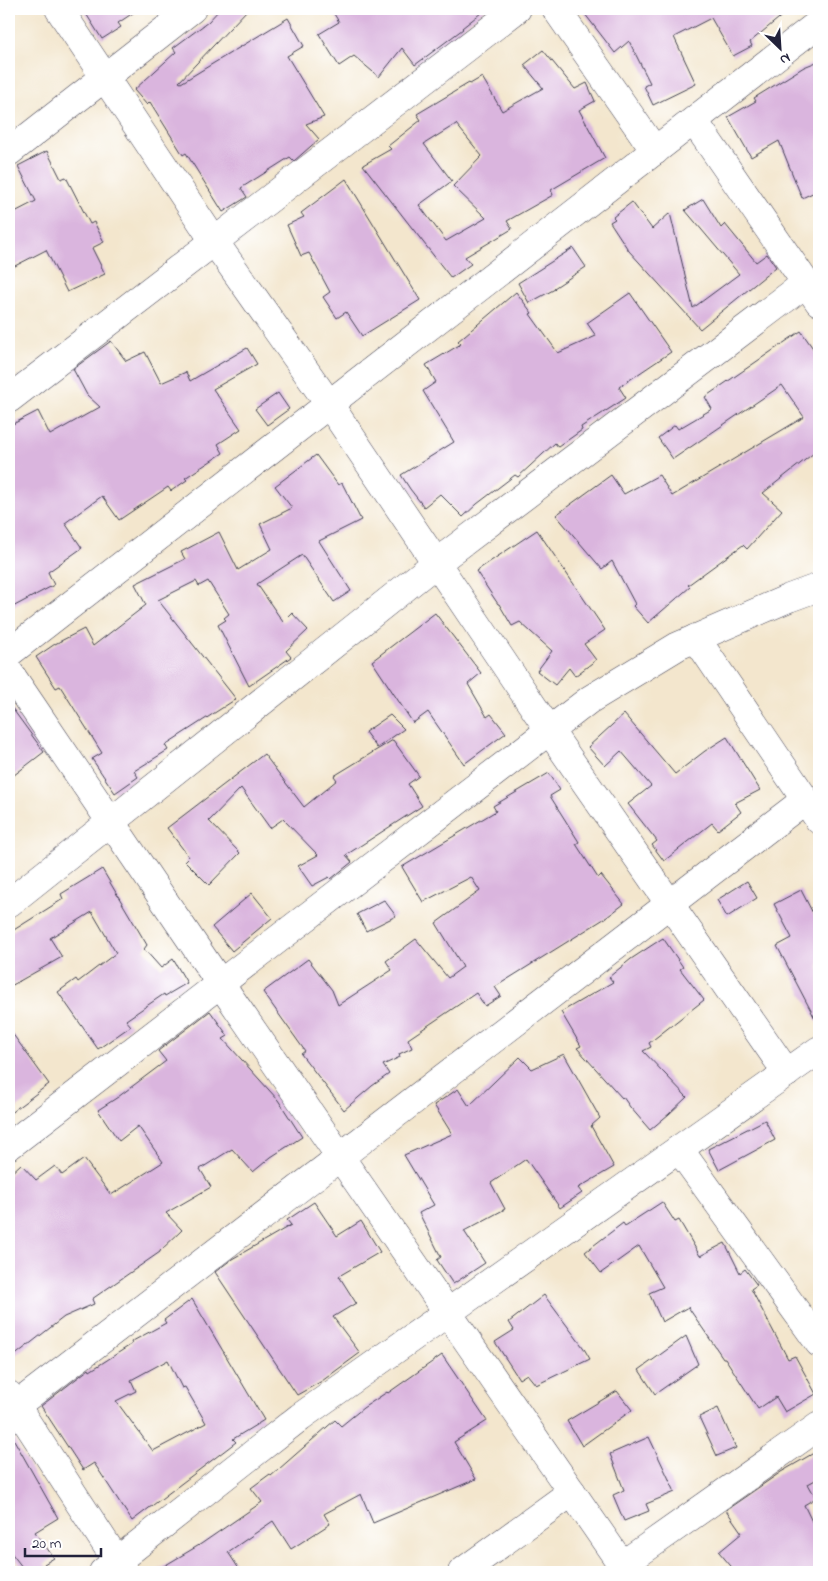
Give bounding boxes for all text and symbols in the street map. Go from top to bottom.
north arrow [756,22,806,72]
text: N [776,47,794,70]
scale bar [25,1526,101,1558]
text: 20 m [32,1533,62,1555]

